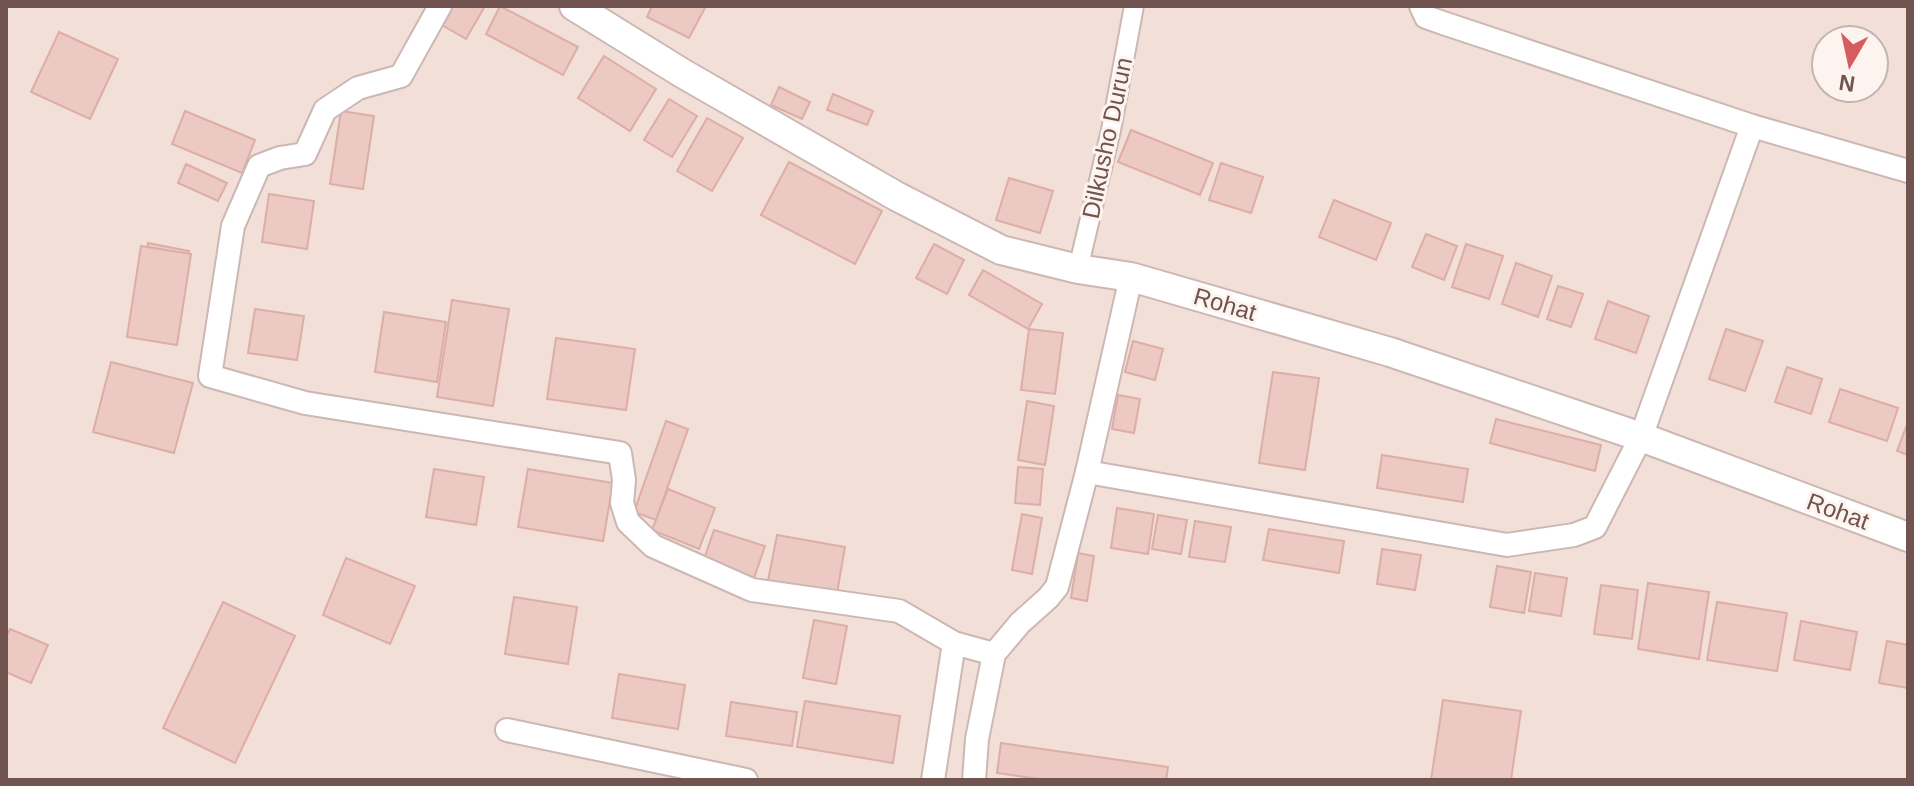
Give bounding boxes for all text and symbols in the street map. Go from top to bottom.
north arrow [1810,24,1890,104]
street label: Dilkusho Durun [1077,55,1137,221]
text: N [1837,70,1857,97]
street label: Rohat [1190,282,1260,326]
street label: Rohat [1803,487,1873,535]

